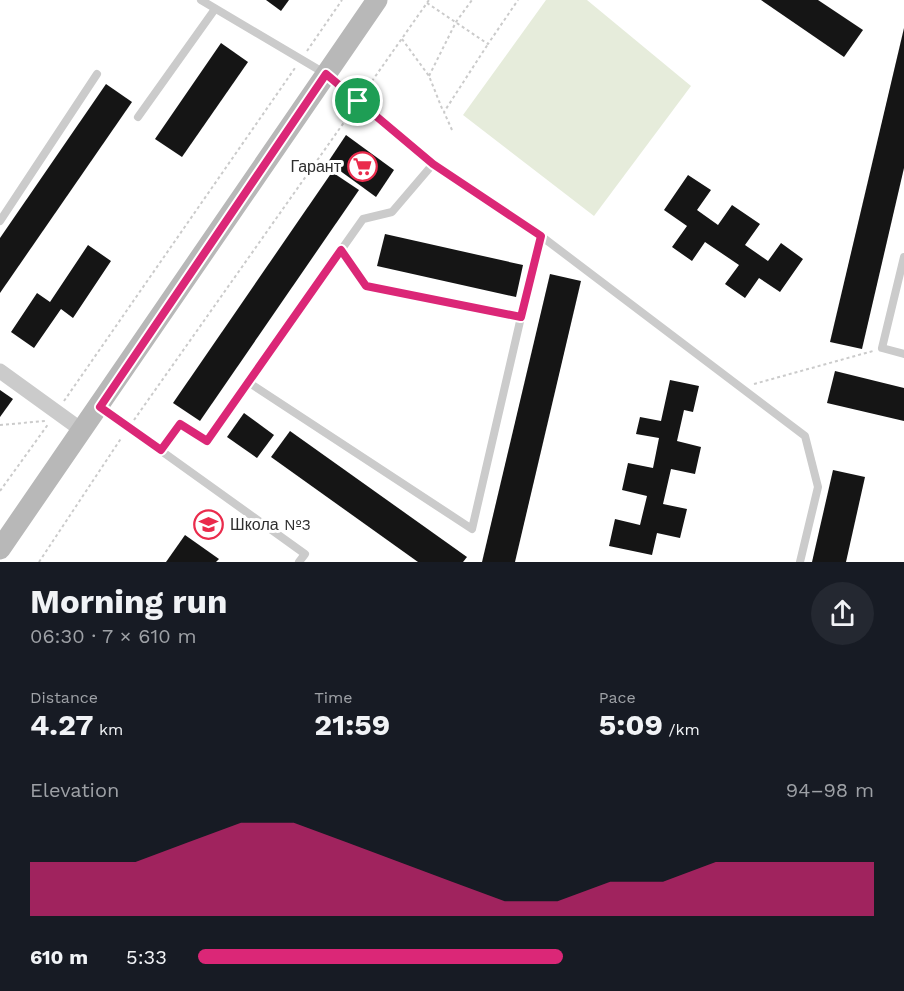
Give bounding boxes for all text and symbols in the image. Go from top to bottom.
pin [332,75,383,126]
icon: arrive [341,84,374,117]
supermarket icon: Гарант [346,150,378,182]
place label: Гарант [290,157,342,176]
school or university icon: Школа №3 [193,508,225,540]
place label: Школа №3 [230,515,311,534]
text: Morning run [30,582,227,621]
button: share [811,582,874,645]
text: 06:30 · 7 × 610 m [30,624,197,648]
text: Distance [30,688,98,707]
text: Time [314,688,352,707]
text: Pace [599,688,636,707]
text: 4.27 [30,707,94,742]
text: 21:59 [314,707,390,742]
text: 5:09 [599,707,663,742]
text: km [94,720,123,739]
text: /km [663,720,700,739]
text: Elevation [30,778,119,802]
text: 94–98 m [786,778,874,802]
text: 610 m [30,945,88,969]
text: 5:33 [126,945,167,969]

